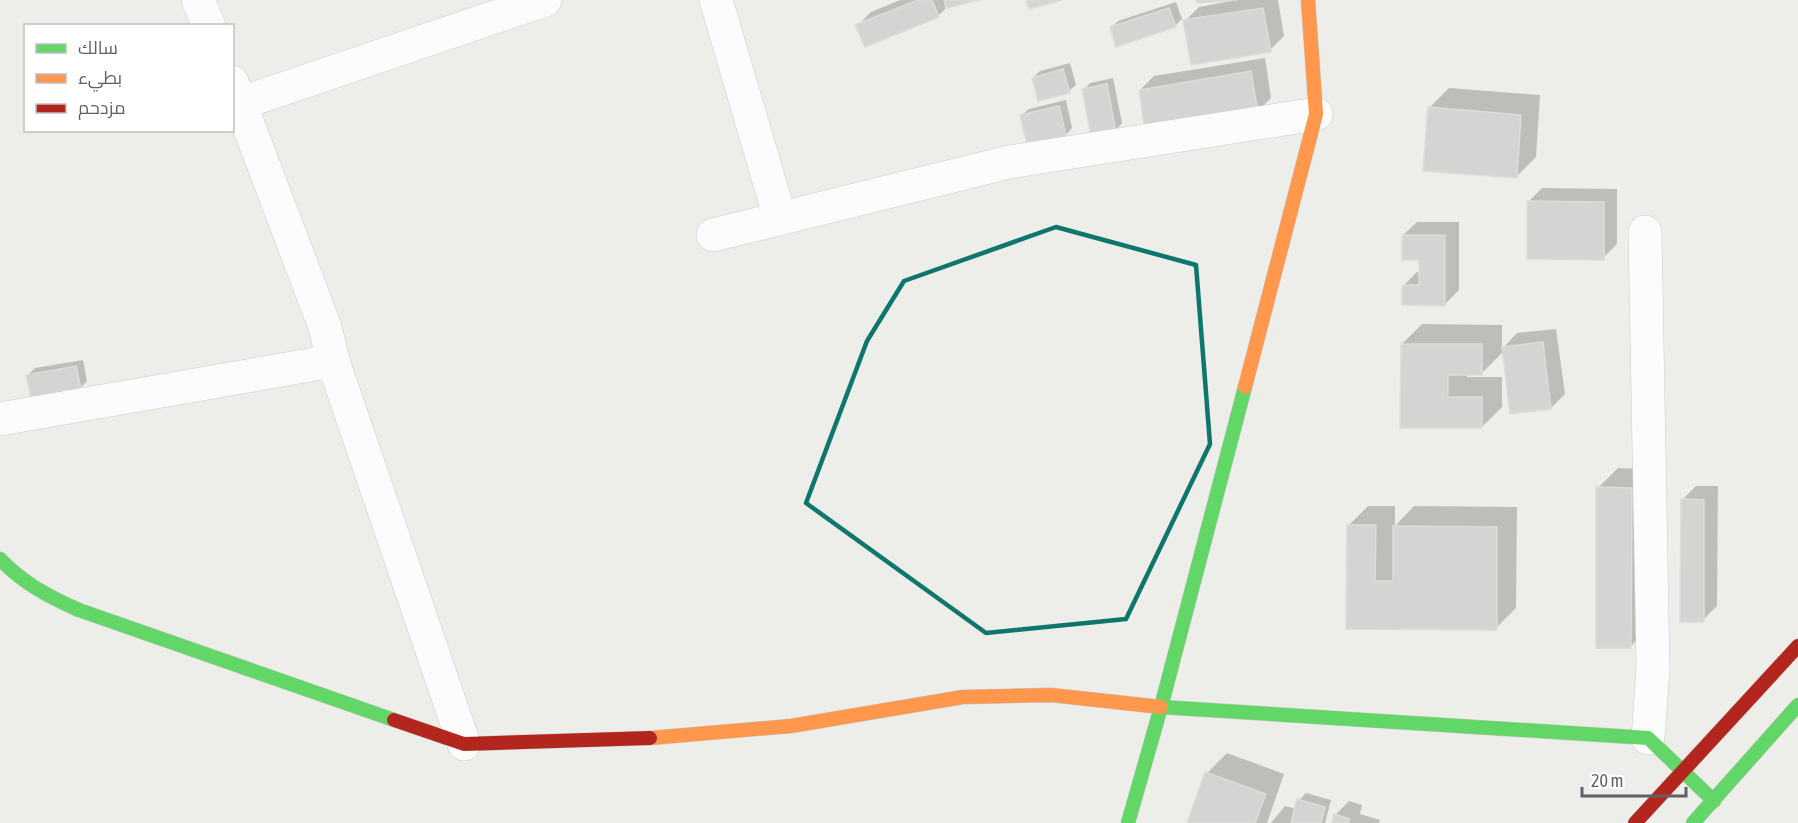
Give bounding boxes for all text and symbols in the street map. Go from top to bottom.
legend [24,24,234,132]
text: سالك [78,37,118,58]
text: بطيء [78,67,122,92]
text: مزدحم [78,97,126,120]
scale bar [1582,760,1686,798]
text: 20 m [1591,770,1623,791]

